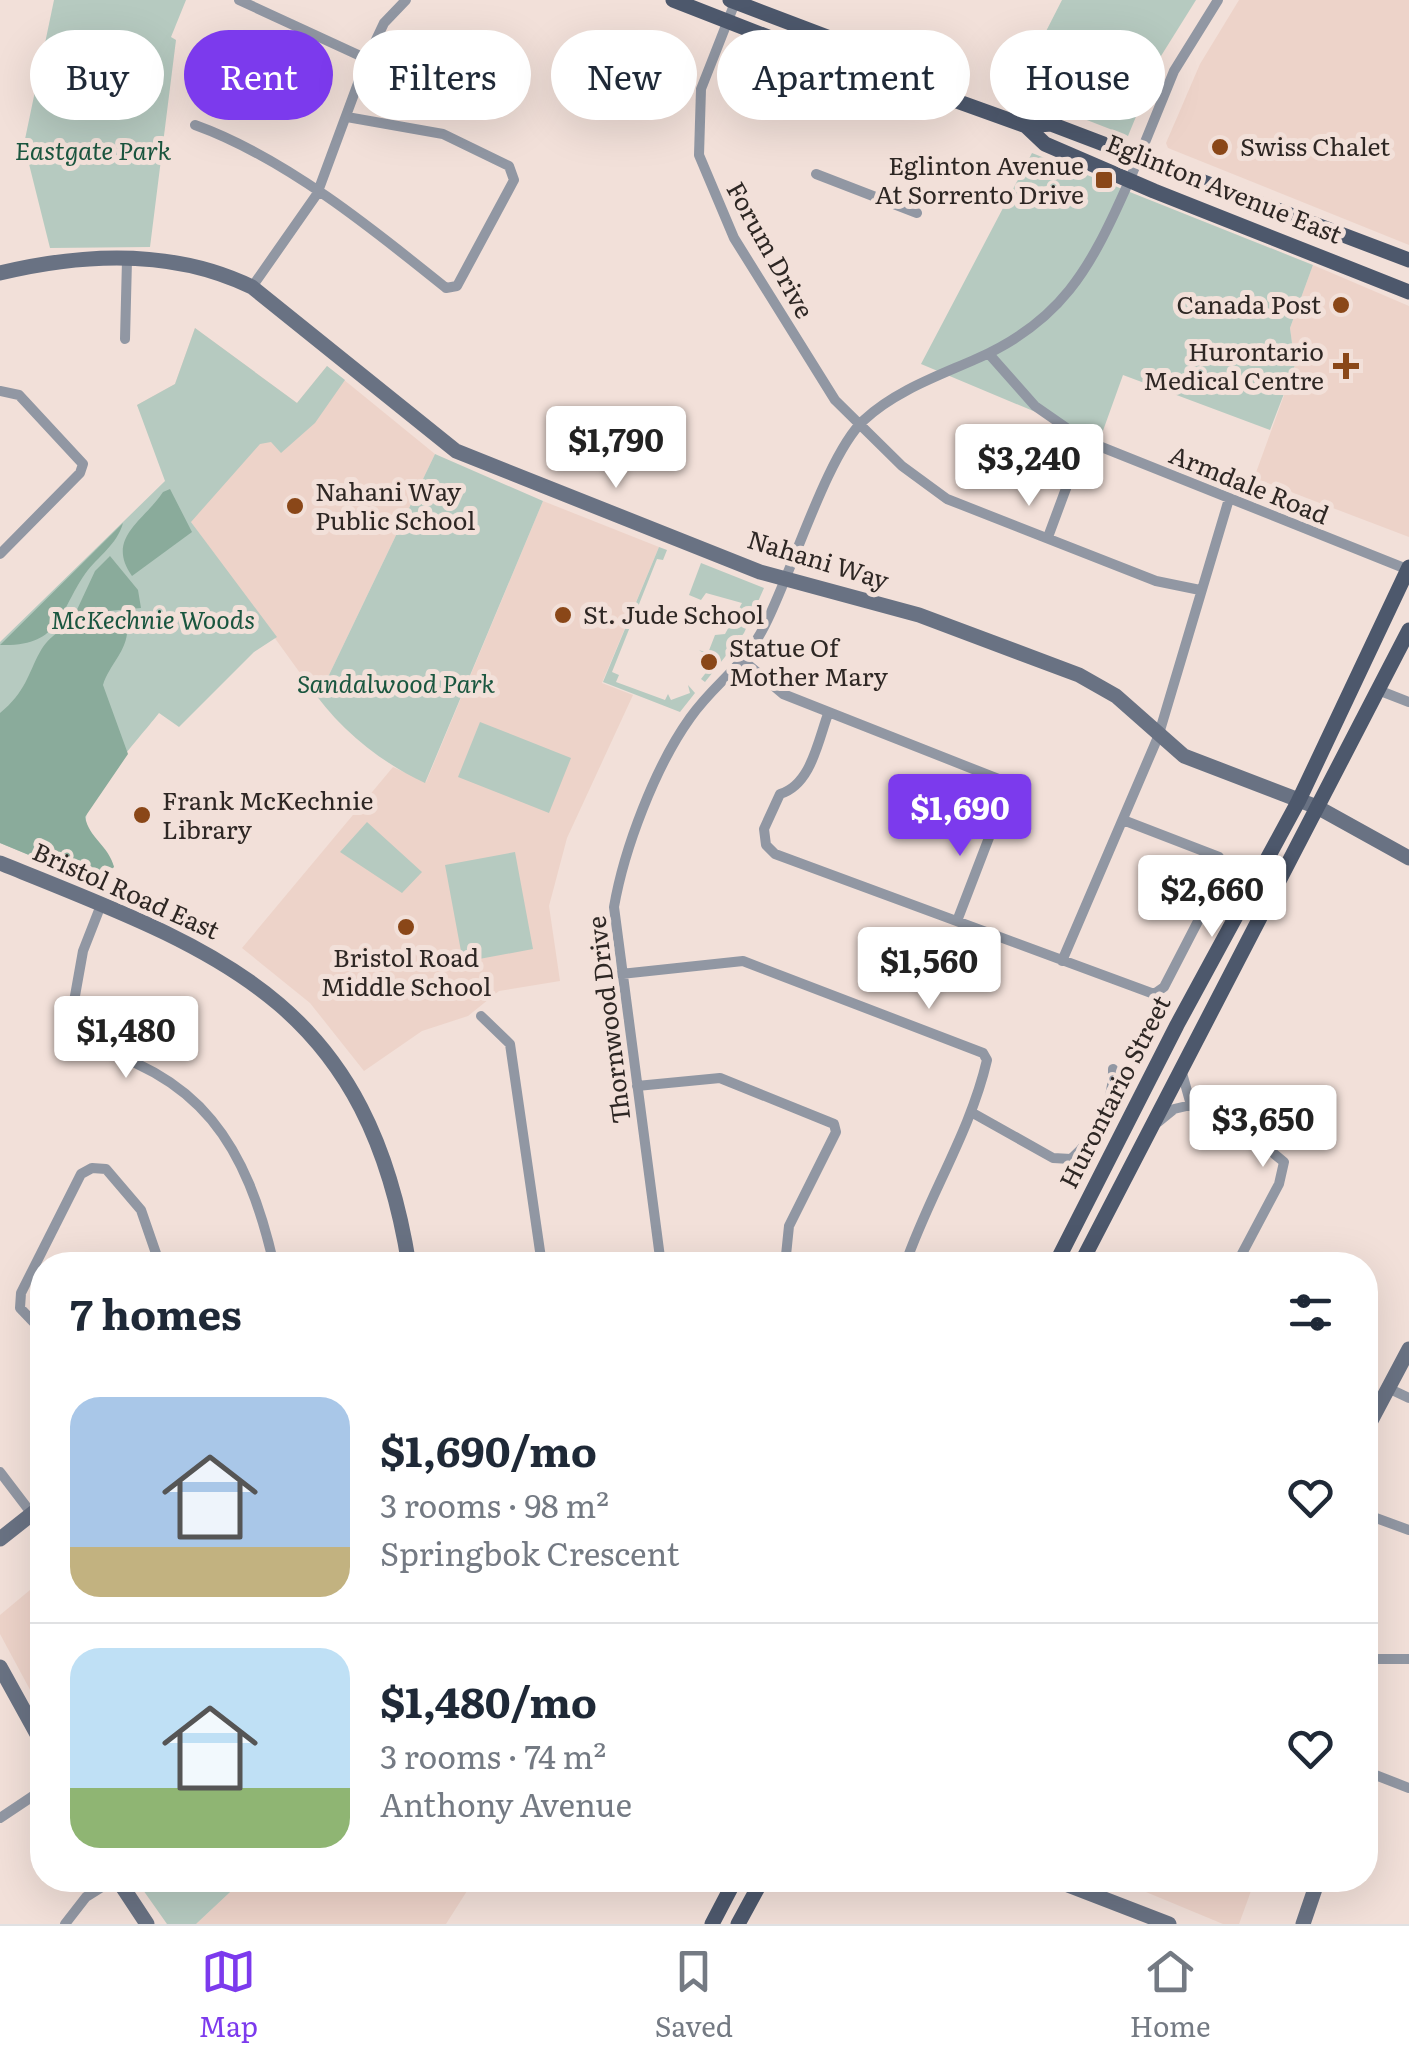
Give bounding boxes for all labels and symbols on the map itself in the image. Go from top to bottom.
street label: Eglinton Avenue East [1101,123,1348,252]
place label: Swiss Chalet [1240,127,1390,164]
park label: Eastgate Park [15,131,171,168]
marker: Swiss Chalet [1209,136,1231,158]
place label: Eglinton Avenue At Sorrento Drive [875,146,1084,212]
marker: Eglinton Avenue At Sorrento Drive [1093,169,1115,191]
street label: Forum Drive [718,174,824,324]
place label: Canada Post [1176,285,1321,322]
marker: Canada Post [1330,294,1352,316]
place label: Hurontario Medical Centre [1143,332,1324,398]
marker: Hurontario Medical Centre [1333,353,1359,379]
pin: $1,790 [535,406,697,491]
pin: $3,240 [948,424,1110,509]
street label: Armdale Road [1164,435,1335,532]
place label: Nahani Way Public School [315,472,475,538]
marker: Nahani Way Public School [284,495,306,517]
street label: Nahani Way [743,520,894,598]
place label: St. Jude School [583,595,764,632]
park label: McKechnie Woods [51,600,255,637]
marker: St. Jude School [552,604,574,626]
place label: Statue Of Mother Mary [729,628,889,694]
marker: Statue Of Mother Mary [698,651,720,673]
park label: Sandalwood Park [297,664,495,701]
pin: $1,690 [879,774,1041,859]
place label: Frank McKechnie Library [162,781,374,847]
marker: Frank McKechnie Library [131,804,153,826]
street label: Bristol Road East [27,832,226,947]
pin: $2,660 [1131,855,1293,940]
street label: Thornwood Drive [576,914,639,1126]
marker: Bristol Road Middle School [395,916,417,938]
pin: $1,560 [848,927,1010,1012]
place label: Bristol Road Middle School [321,938,491,1004]
street label: Hurontario Street [1049,988,1178,1194]
pin: $1,480 [45,996,207,1081]
pin: $3,650 [1182,1085,1344,1170]

